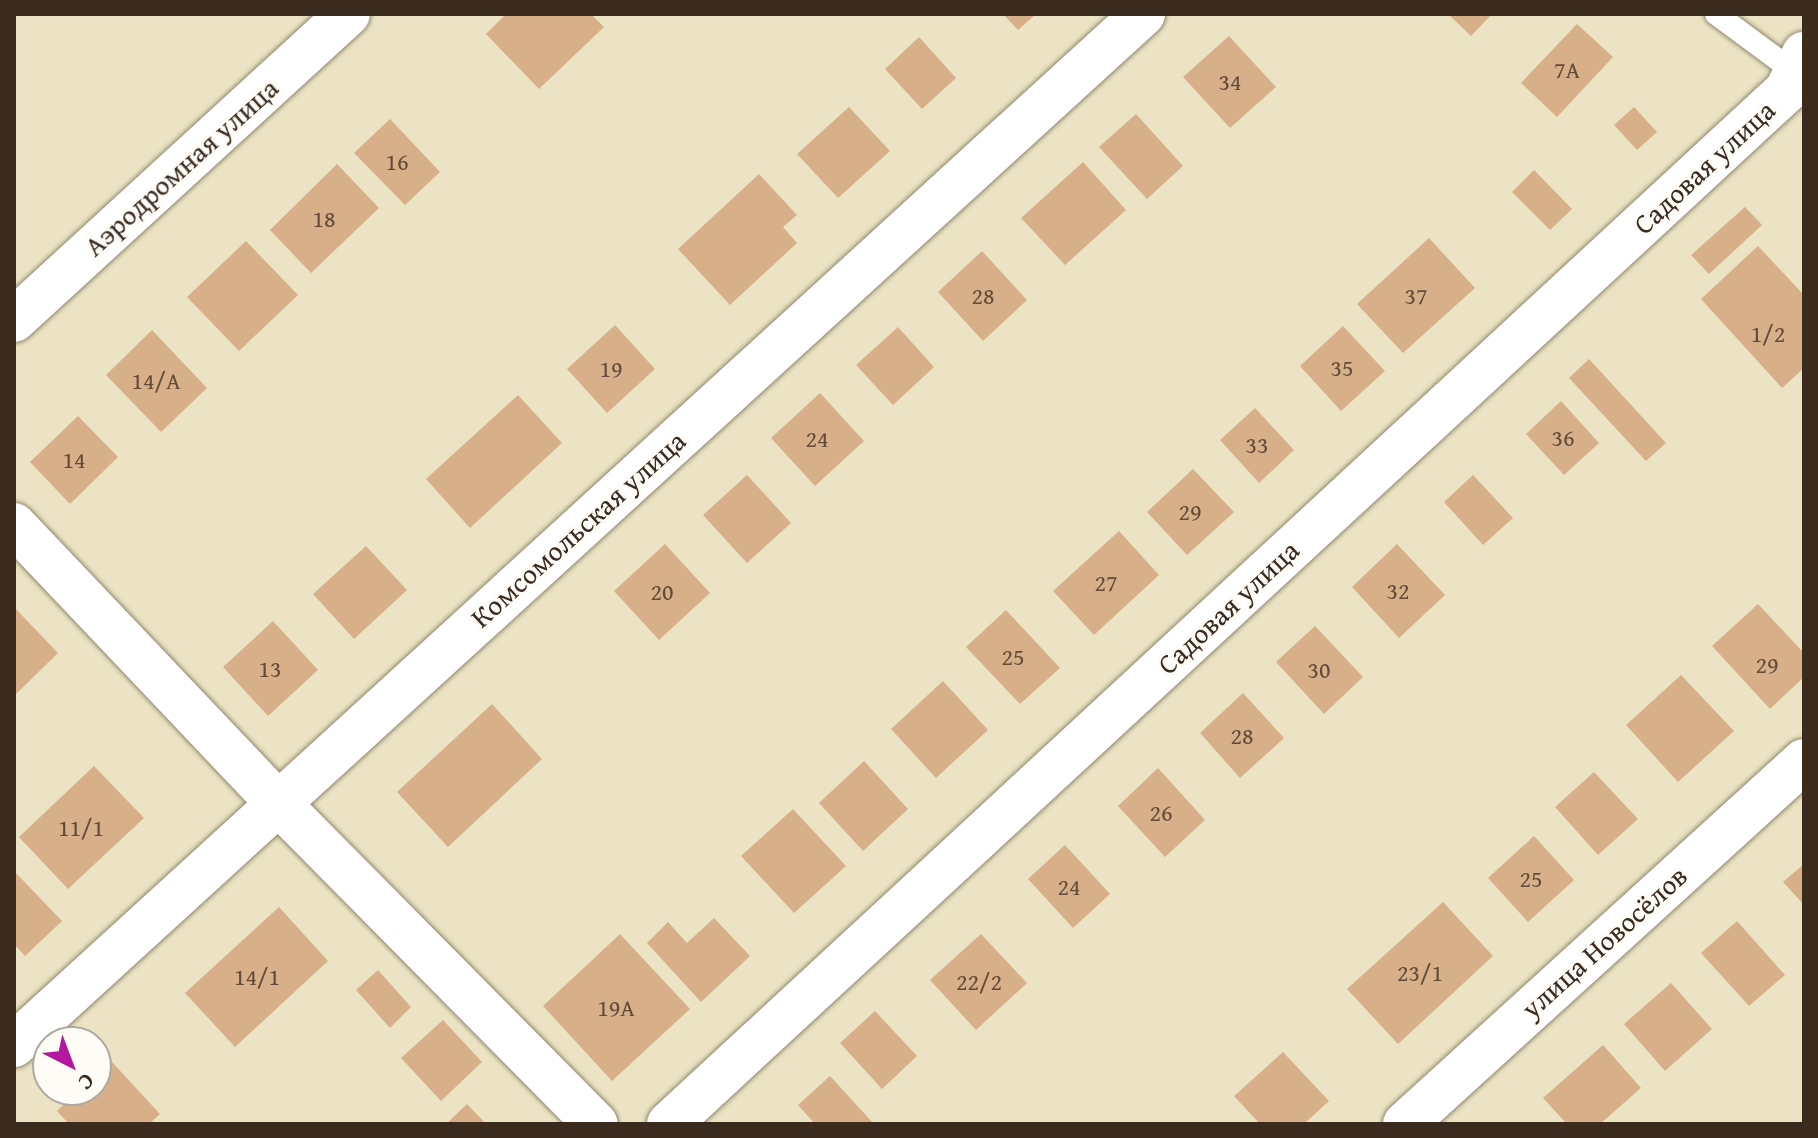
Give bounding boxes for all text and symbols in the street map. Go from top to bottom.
house number: 7А [1554,56,1580,84]
house number: 34 [1218,68,1242,96]
street label: Аэродромная улица [77,71,285,263]
street label: Садовая улица [1626,93,1782,241]
house number: 16 [385,148,409,176]
house number: 18 [312,205,336,233]
house number: 28 [971,282,995,310]
house number: 37 [1404,282,1428,310]
house number: 1/2 [1751,320,1785,348]
house number: 35 [1330,354,1354,382]
house number: 19 [599,355,623,383]
house number: 14/А [132,367,180,395]
street label: Комсомольская улица [464,424,692,634]
house number: 36 [1551,424,1575,452]
house number: 24 [805,425,829,453]
house number: 33 [1245,431,1269,459]
house number: 14 [62,446,86,474]
house number: 29 [1178,498,1202,526]
street label: Садовая улица [1150,533,1306,681]
house number: 27 [1094,569,1118,597]
house number: 32 [1386,577,1410,605]
house number: 20 [650,578,674,606]
house number: 25 [1001,643,1025,671]
house number: 29 [1755,651,1779,679]
house number: 13 [258,655,282,683]
house number: 30 [1307,656,1331,684]
house number: 28 [1230,722,1254,750]
house number: 26 [1149,799,1173,827]
house number: 11/1 [58,814,104,842]
street label: улица Новосёлов [1514,859,1694,1025]
house number: 25 [1519,865,1543,893]
house number: 24 [1057,873,1081,901]
house number: 23/1 [1397,959,1443,987]
house number: 14/1 [234,963,280,991]
house number: 22/2 [956,968,1002,996]
house number: 19А [597,994,635,1022]
north arrow [32,1026,112,1106]
text: С [71,1066,102,1098]

